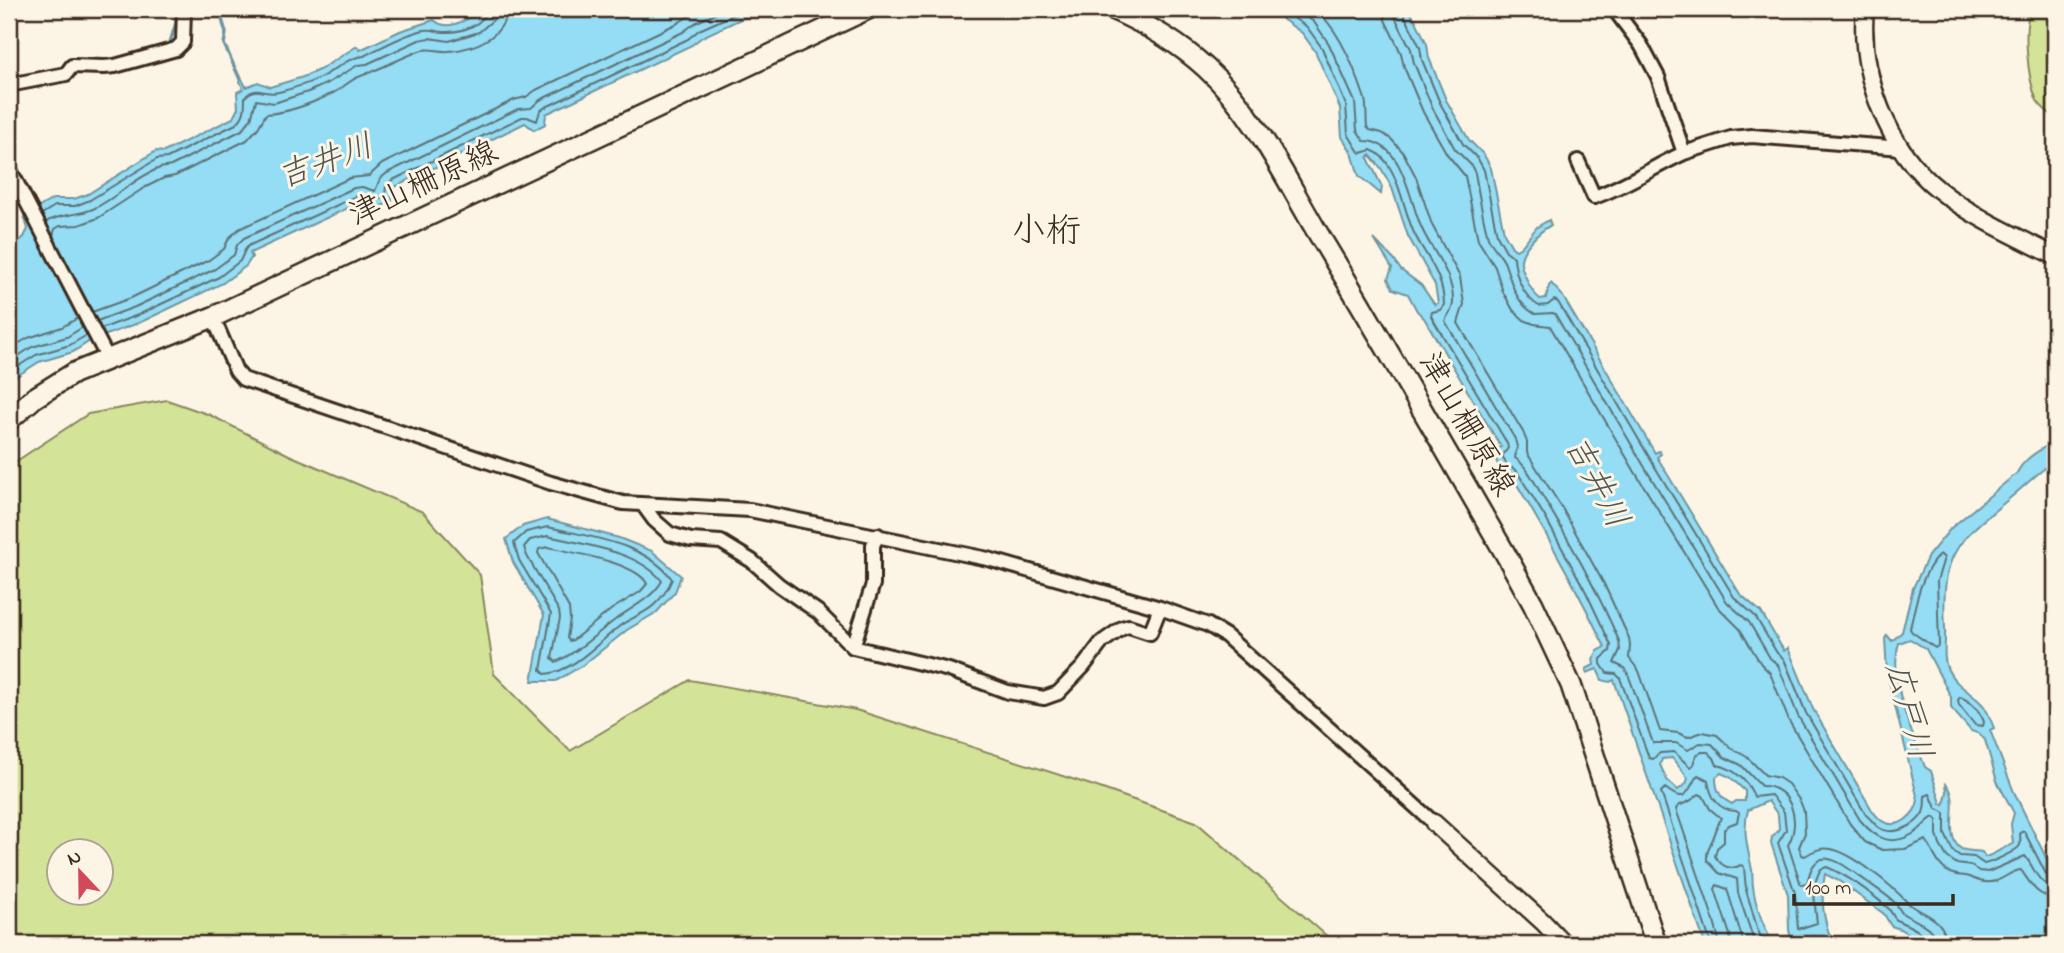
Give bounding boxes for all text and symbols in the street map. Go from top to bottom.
water label: 吉井川 [271,124,381,202]
street label: 津山柵原線 [342,130,506,240]
district label: 小桁 [1011,207,1081,258]
street label: 津山柵原線 [1405,344,1525,506]
water label: 吉井川 [1551,428,1639,538]
water label: 広戸川 [1871,657,1943,765]
north arrow [46,838,116,908]
text: N [64,844,86,873]
scale bar [1794,862,1954,906]
text: 100 m [1805,874,1851,904]

